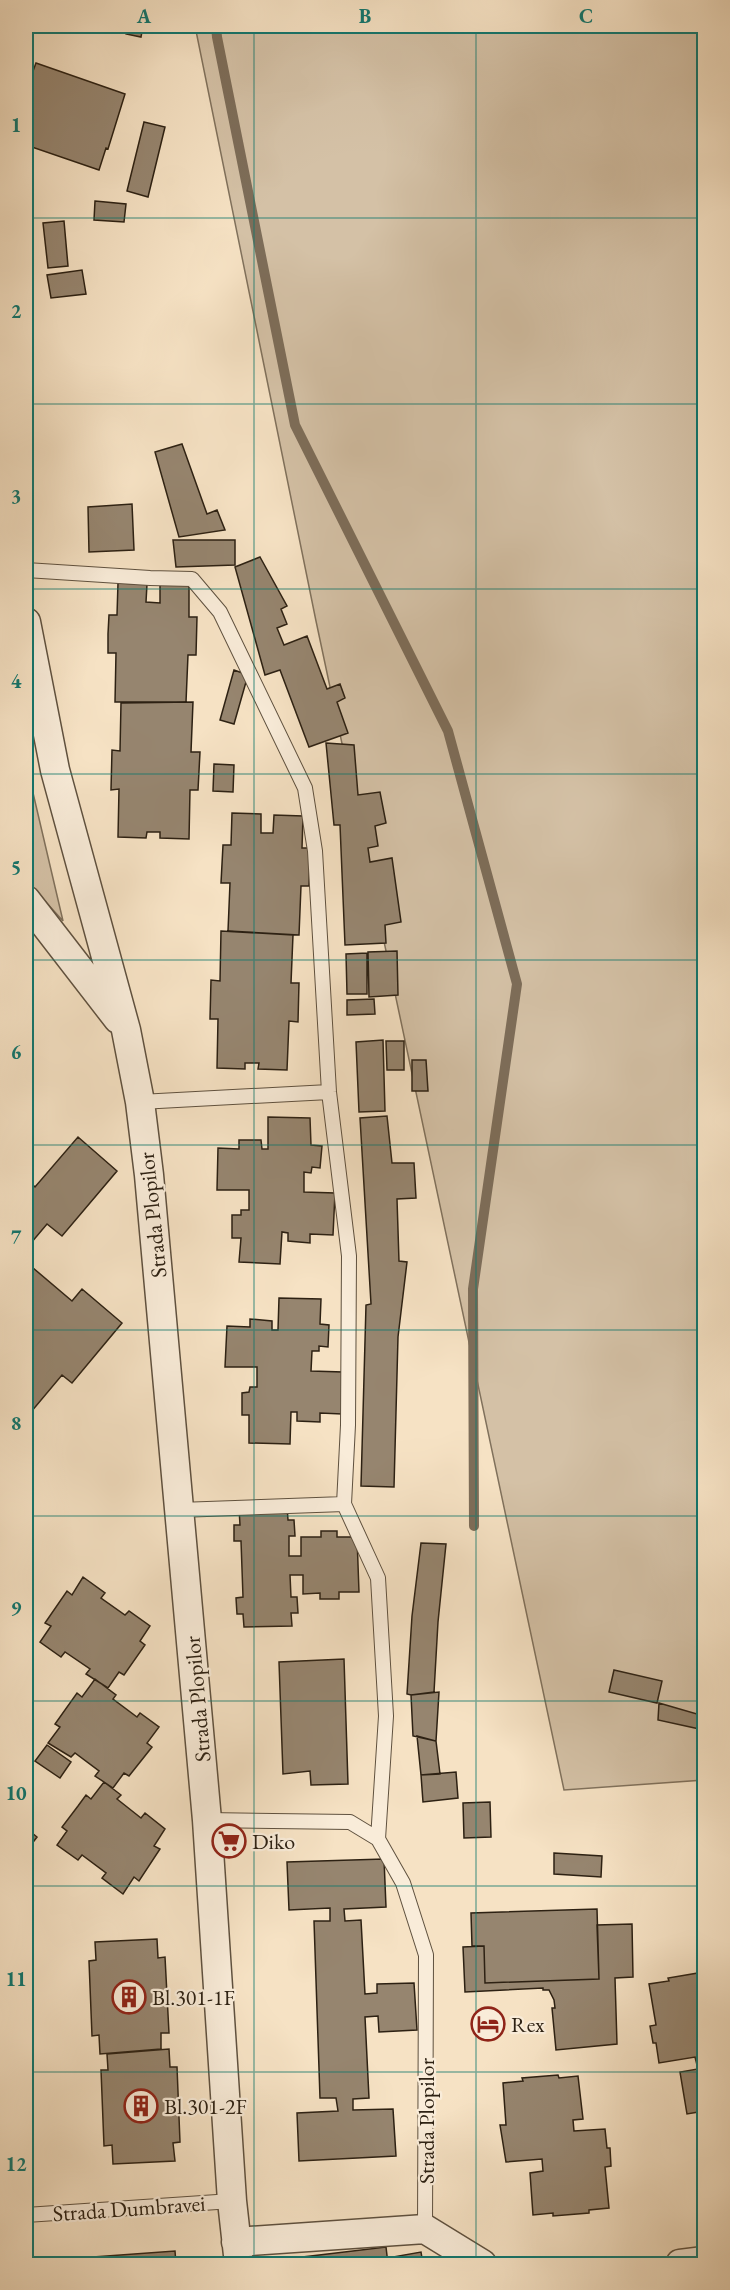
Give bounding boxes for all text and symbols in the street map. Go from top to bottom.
text: A [136,3,152,29]
text: B [359,3,371,29]
text: C [579,3,593,29]
text: 1 [11,112,21,138]
text: 2 [11,298,22,324]
text: 3 [11,483,21,509]
text: 4 [11,668,22,694]
text: 5 [11,854,21,880]
text: 6 [11,1039,22,1065]
street label: Strada Plopilor [131,1150,174,1279]
text: 7 [11,1224,22,1250]
text: 8 [11,1410,21,1436]
text: 9 [11,1595,22,1621]
street label: Strada Plopilor [177,1634,217,1763]
text: 10 [5,1780,27,1806]
supermarket icon: Diko [211,1823,247,1859]
place label: Diko [252,1827,295,1856]
text: 11 [5,1966,27,1992]
building icon: Bl.301-1F [111,1979,147,2015]
place label: Bl.301-1F [152,1983,235,2012]
hotel icon: Rex [470,2006,506,2042]
place label: Rex [511,2010,545,2039]
street label: Strada Plopilor [412,2057,441,2184]
building icon: Bl.301-2F [123,2088,159,2124]
place label: Bl.301-2F [164,2092,247,2121]
text: 12 [5,2151,27,2177]
street label: Strada Dumbravei [52,2189,206,2228]

